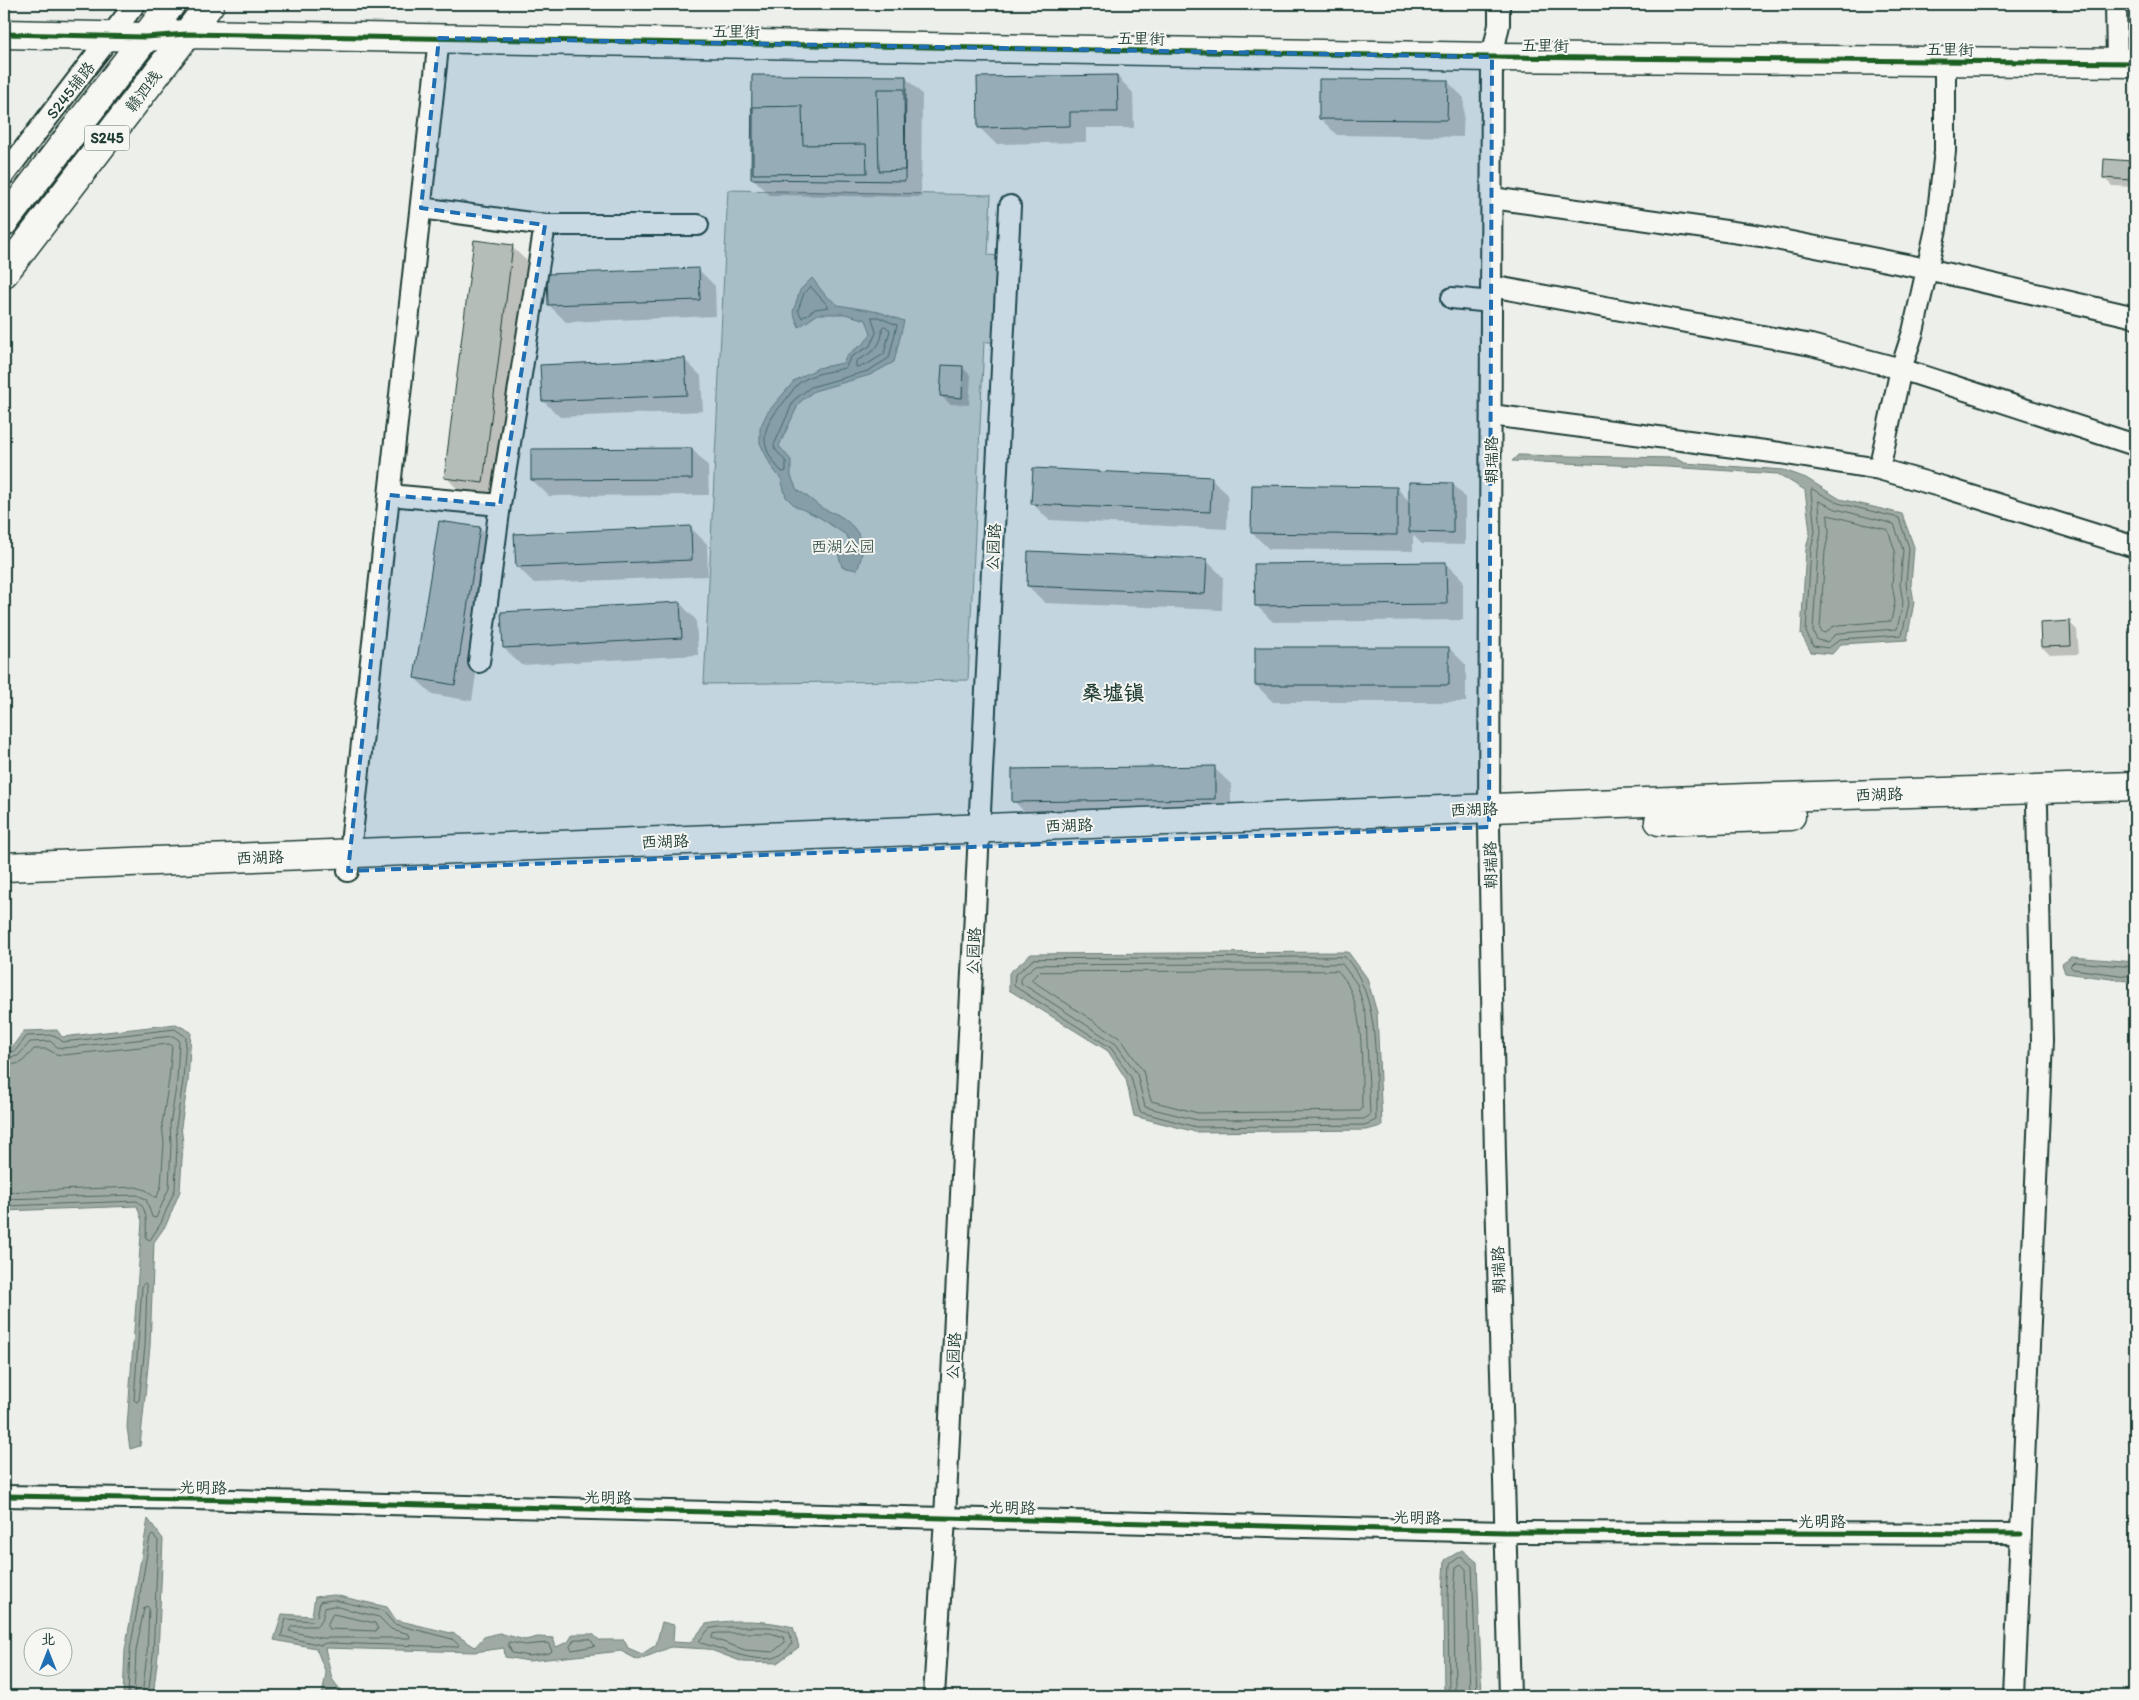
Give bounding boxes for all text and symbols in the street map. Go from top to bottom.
street label: 五里街 [712,22,760,41]
street label: 五里街 [1117,29,1165,48]
street label: 五里街 [1521,36,1569,55]
street label: 五里街 [1926,40,1974,59]
street label: S245辅路 [42,58,99,123]
street label: 赣泗线 [121,66,165,116]
road number: S245 [84,126,130,150]
street label: 朝瑞路 [1482,436,1501,484]
street label: 公园路 [983,523,1004,571]
park label: 西湖公园 [811,537,875,556]
district label: 桑墟镇 [1082,680,1145,705]
street label: 西湖路 [1855,784,1903,805]
street label: 西湖路 [1450,799,1498,820]
street label: 西湖路 [1045,815,1093,836]
street label: 西湖路 [641,831,689,852]
street label: 朝瑞路 [1481,841,1500,889]
street label: 西湖路 [236,847,284,868]
street label: 公园路 [963,927,984,975]
street label: 朝瑞路 [1488,1246,1509,1294]
street label: 公园路 [943,1332,964,1380]
street label: 光明路 [179,1478,227,1497]
street label: 光明路 [584,1488,632,1507]
street label: 光明路 [988,1497,1036,1518]
street label: 光明路 [1393,1508,1441,1527]
street label: 光明路 [1798,1512,1846,1531]
north arrow [22,1628,72,1678]
text: 北 [41,1631,55,1648]

